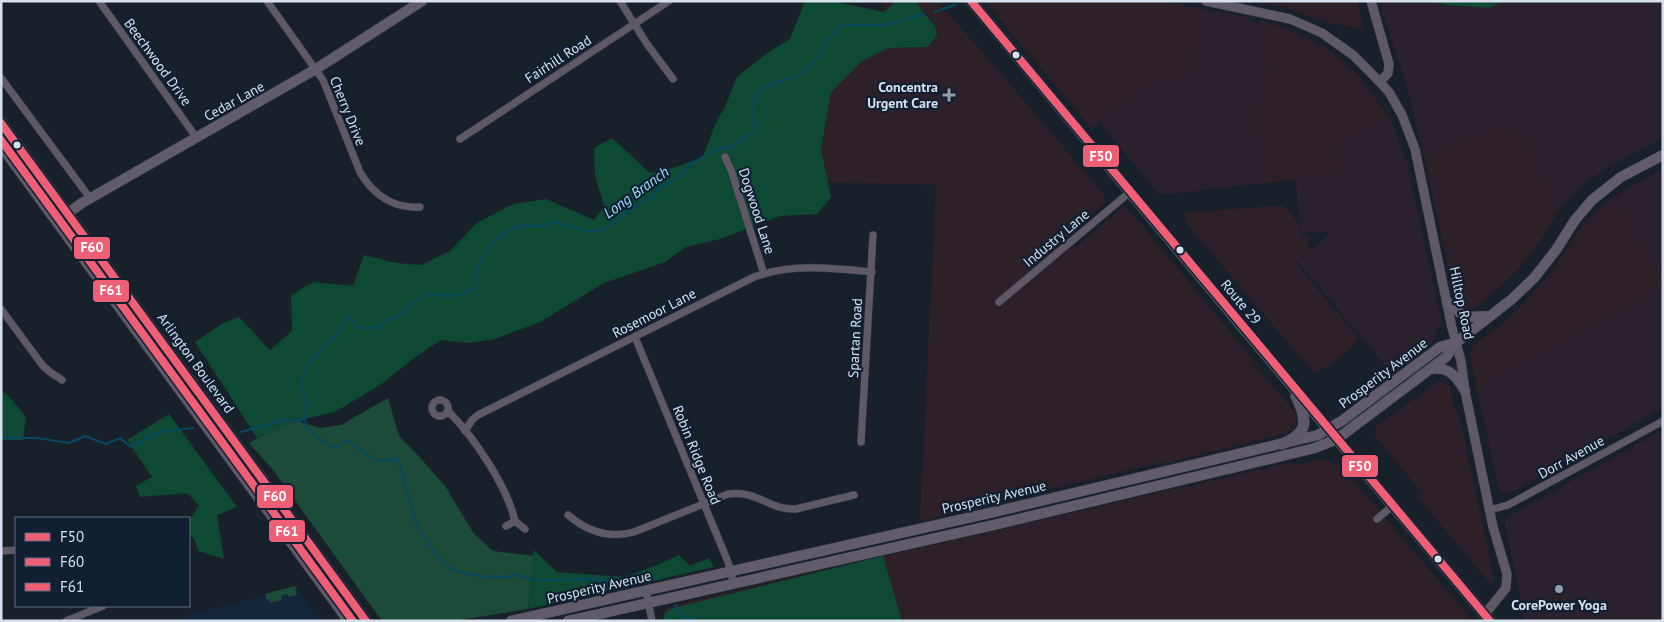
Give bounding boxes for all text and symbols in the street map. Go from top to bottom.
street label: Beechwood Drive [120,15,196,109]
street label: Fairhill Road [521,31,595,87]
unlabelled marker [1011,50,1021,60]
street label: Cherry Drive [326,74,370,148]
street label: Cedar Lane [201,77,267,125]
place label: Concentra Urgent Care [867,78,938,112]
marker: Concentra Urgent Care [942,88,956,102]
unlabelled marker [12,140,22,150]
line badge: F50 [1082,144,1120,168]
text: F50 [1090,147,1113,165]
water label: Long Branch [600,162,673,222]
street label: Dogwood Lane [735,166,779,256]
street label: Industry Lane [1019,205,1093,271]
line badge: F60 [73,236,111,260]
text: F60 [81,238,104,256]
unlabelled marker [1175,245,1185,255]
street label: Hilltop Road [1445,265,1479,341]
street label: Route 29 [1217,276,1265,328]
line badge: F61 [92,279,130,303]
text: F61 [100,281,123,299]
street label: Rosemoor Lane [609,284,699,342]
street label: Spartan Road [844,298,866,378]
street label: Arlington Boulevard [154,309,238,417]
street label: Prosperity Avenue [1335,334,1431,412]
street label: Robin Ridge Road [669,403,725,507]
street label: Dorr Avenue [1535,431,1607,483]
line badge: F50 [1341,454,1379,478]
text: F50 [1349,457,1372,475]
street label: Prosperity Avenue [940,476,1048,518]
line badge: F60 [256,484,294,509]
text: F60 [264,487,287,505]
legend [15,517,190,607]
line badge: F61 [268,519,306,543]
text: F61 [276,522,299,540]
text: F50 [60,527,84,546]
text: F60 [60,552,84,571]
unlabelled marker [1433,554,1443,564]
street label: Prosperity Avenue [545,566,653,608]
text: F61 [60,577,84,596]
marker: CorePower Yoga [1553,583,1565,595]
place label: CorePower Yoga [1511,596,1607,614]

